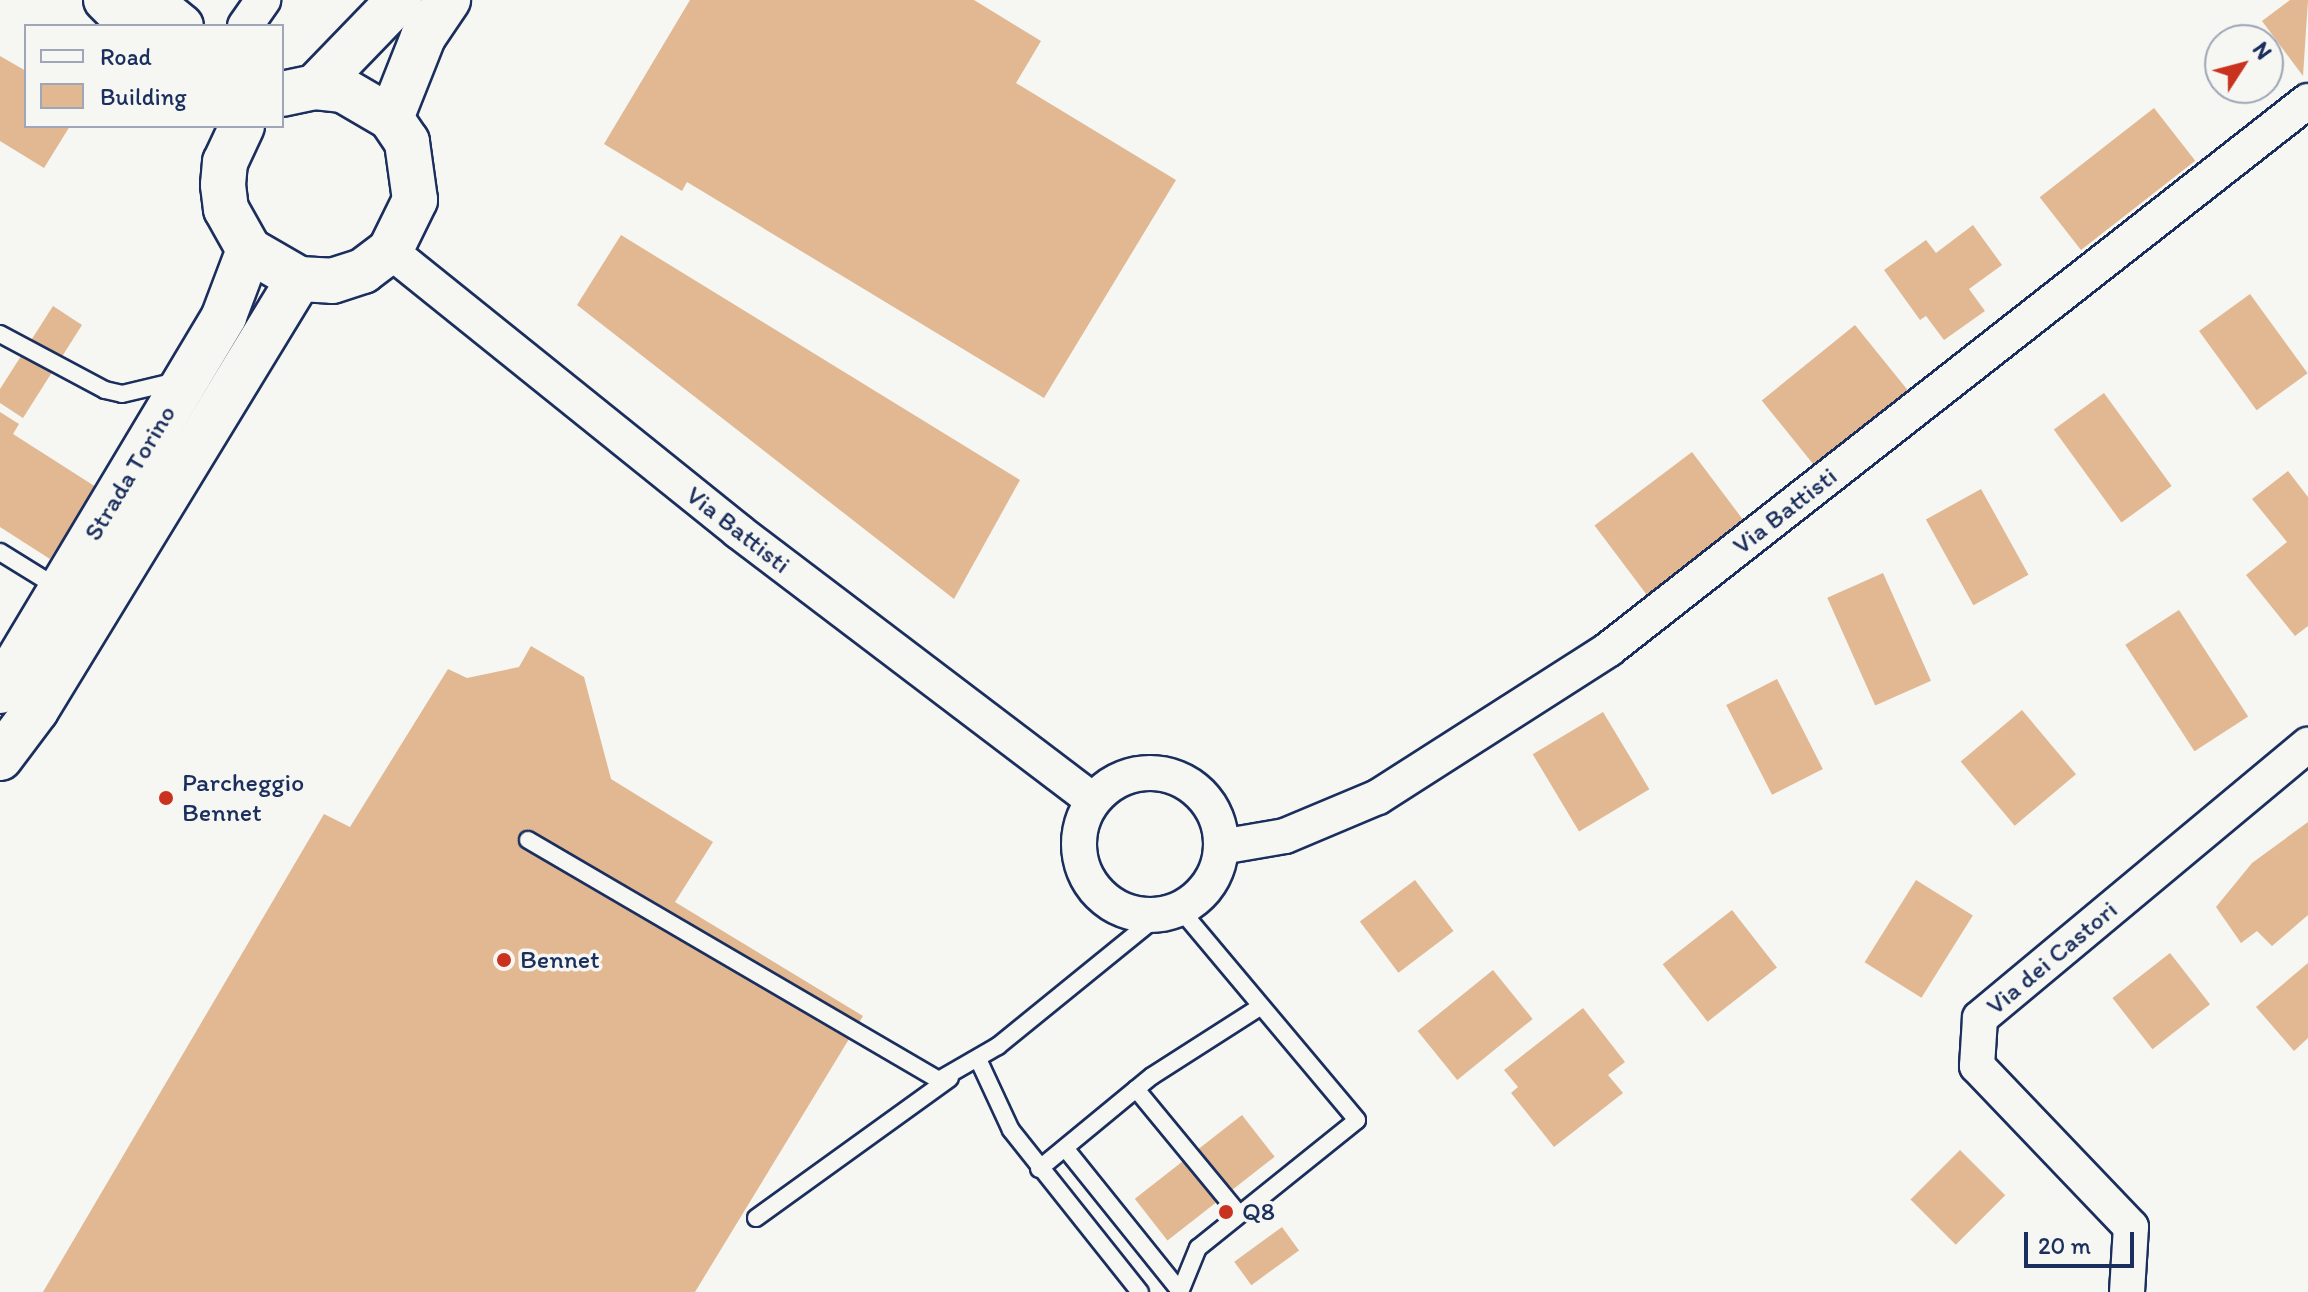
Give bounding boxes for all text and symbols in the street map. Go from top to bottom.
legend [24,24,284,128]
north arrow [2204,24,2284,104]
text: N [2247,37,2277,65]
text: Road [100,42,152,71]
text: Building [100,82,187,111]
street label: Strada Torino [78,401,182,545]
street label: Via Battisti [1727,461,1843,561]
street label: Via Battisti [680,480,796,580]
place label: Parcheggio Bennet [182,767,304,828]
marker: Parcheggio Bennet [157,789,175,807]
street label: Via dei Castori [1980,894,2124,1022]
place label: Bennet [520,944,600,976]
marker: Bennet [495,951,513,969]
place label: Q8 [1242,1196,1275,1228]
marker: Q8 [1217,1203,1235,1221]
scale bar [2028,1216,2138,1266]
text: 20 m [2038,1231,2091,1260]

